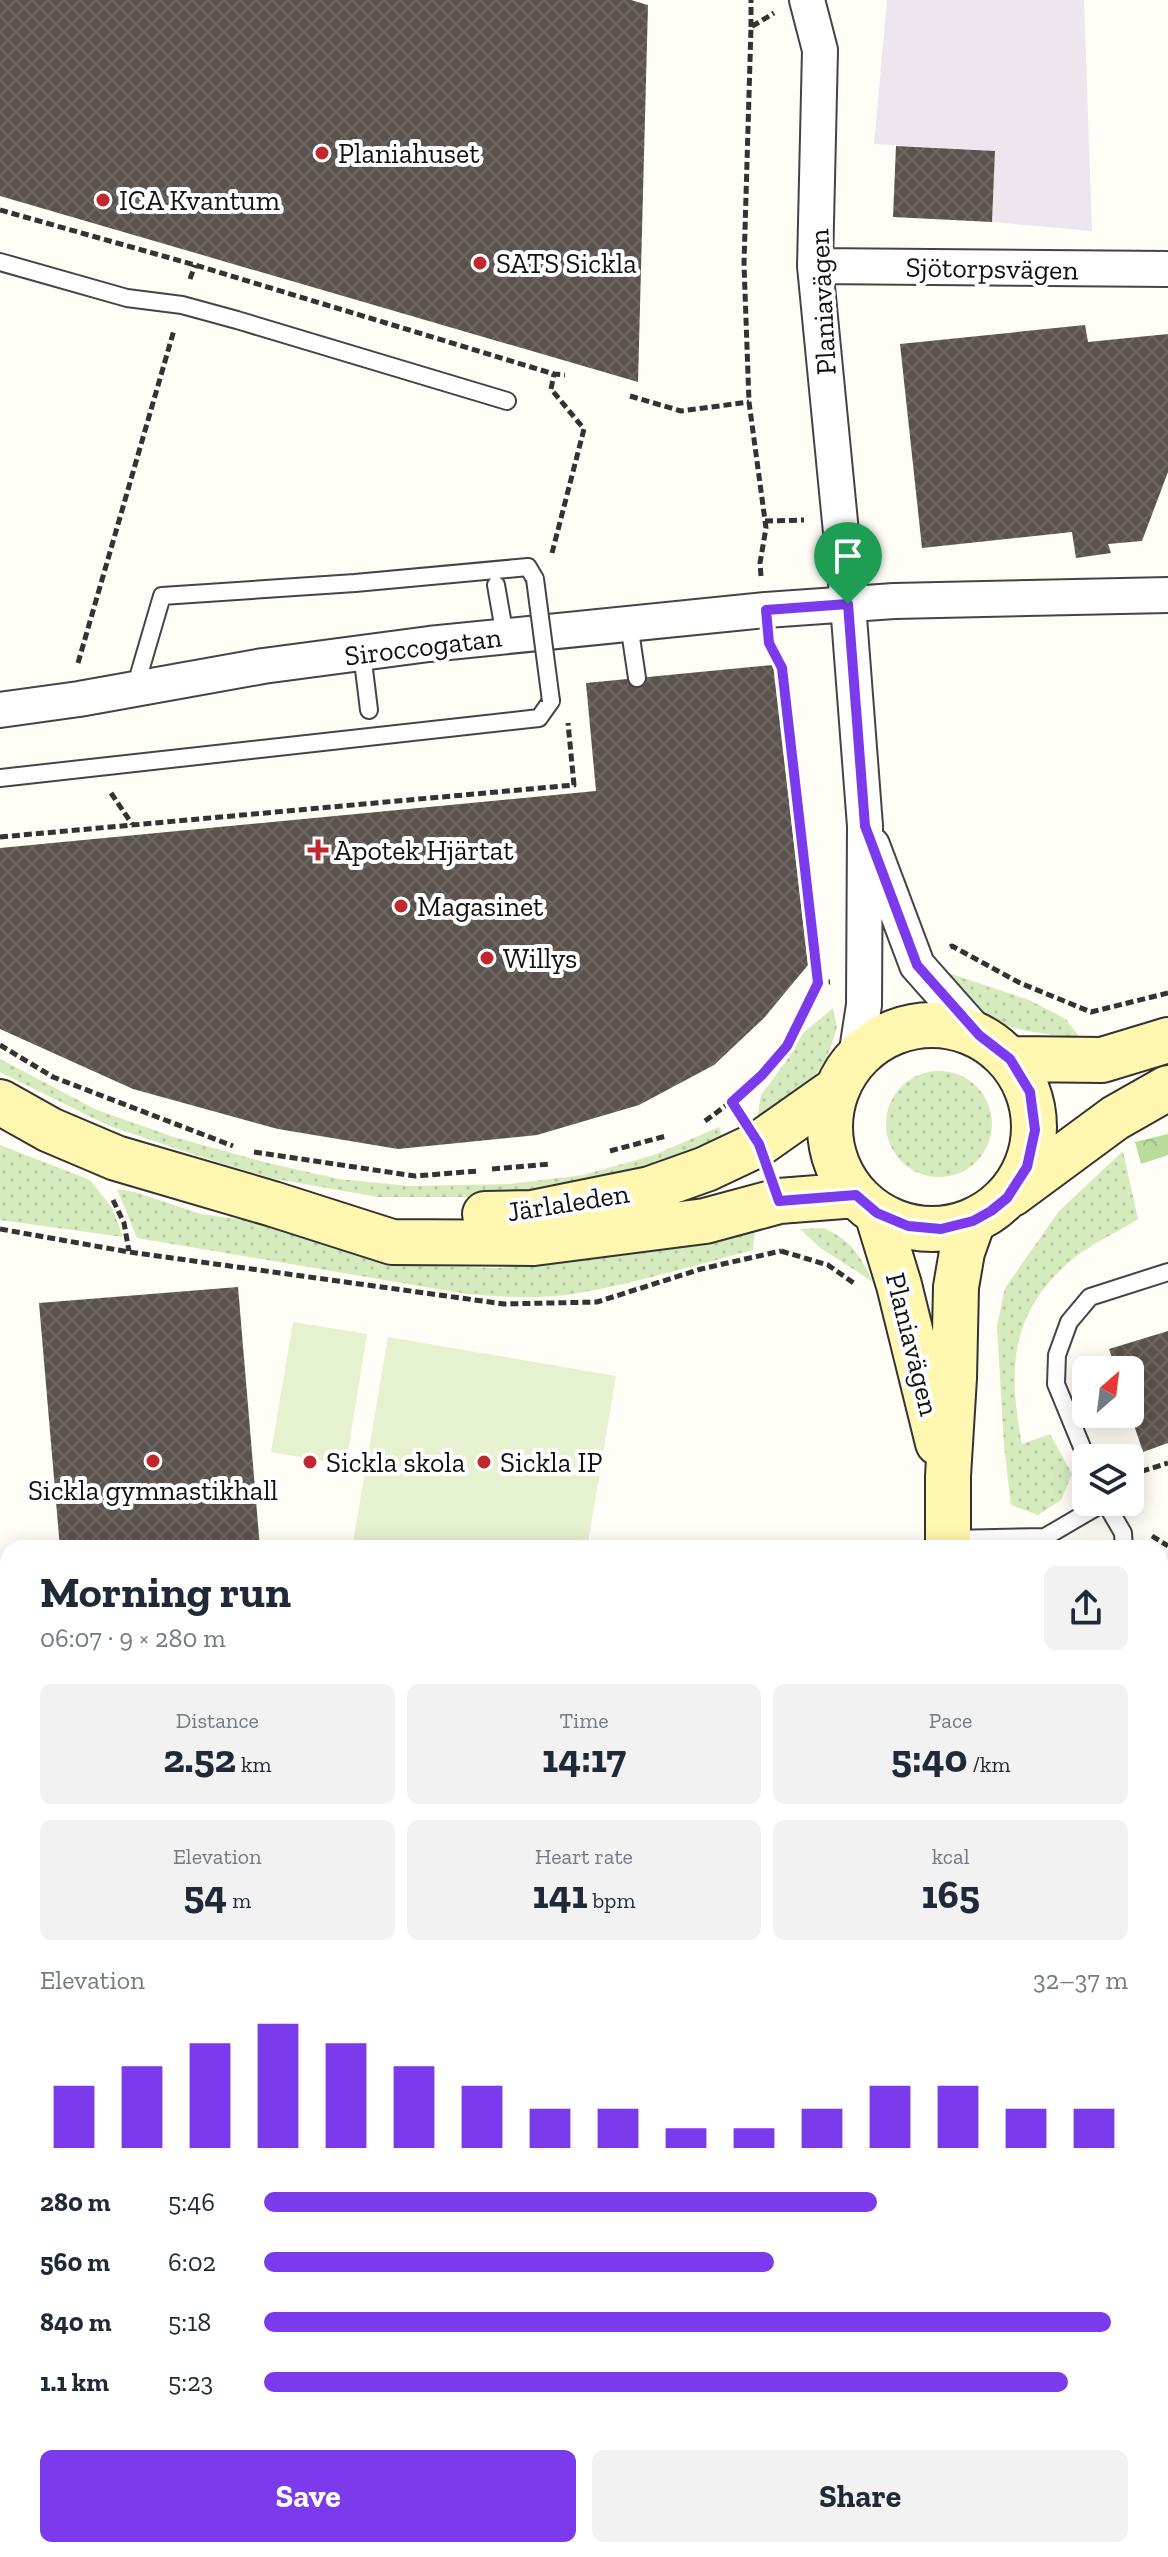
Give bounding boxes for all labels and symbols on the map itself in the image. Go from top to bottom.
place label: Planiahuset [338,137,480,170]
marker: Planiahuset [313,144,331,162]
place label: ICA Kvantum [119,184,280,217]
marker: ICA Kvantum [94,191,112,209]
street label: Planiavägen [802,228,843,376]
place label: SATS Sickla [496,247,637,280]
street label: Sjötorpsvägen [905,250,1079,287]
marker: SATS Sickla [471,254,489,272]
pin [814,522,882,604]
street label: Siroccogatan [343,620,503,672]
place label: Apotek Hjärtat [334,834,514,867]
marker: Apotek Hjärtat [309,841,327,859]
place label: Magasinet [417,890,544,923]
marker: Magasinet [392,897,410,915]
place label: Willys [503,942,577,975]
marker: Willys [478,949,496,967]
street label: Järlaleden [505,1177,632,1228]
street label: Planiavägen [879,1269,946,1419]
north arrow [1072,1356,1144,1428]
place label: Sickla skola [326,1446,466,1479]
place label: Sickla IP [500,1446,603,1479]
marker: Sickla gymnastikhall [144,1452,162,1470]
marker: Sickla skola [301,1453,319,1471]
marker: Sickla IP [475,1453,493,1471]
place label: Sickla gymnastikhall [28,1474,278,1507]

